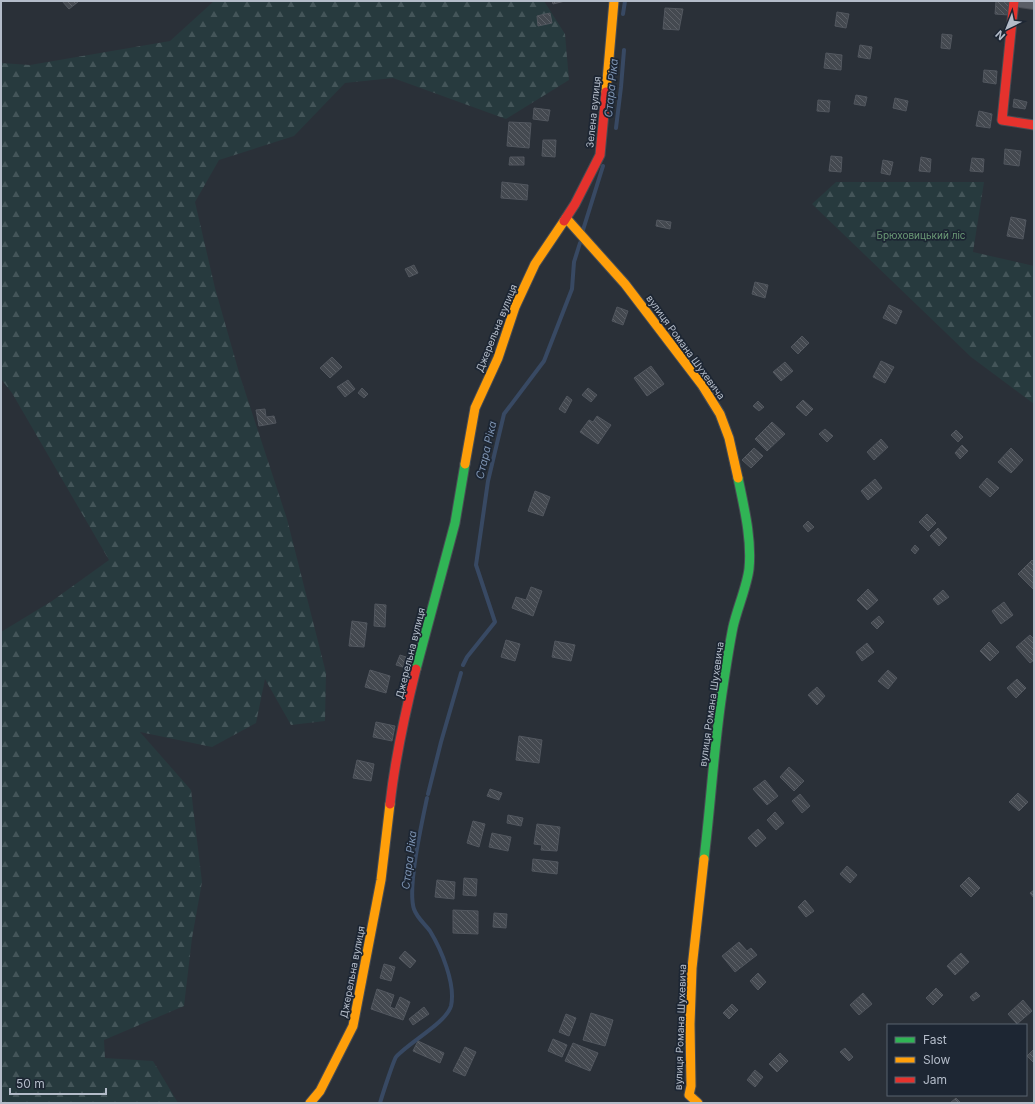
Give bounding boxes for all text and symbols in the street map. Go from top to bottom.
north arrow [987,8,1027,48]
text: N [992,27,1008,43]
water label: Стара Ріка [601,58,621,118]
street label: Зелена вулиця [583,76,603,148]
park label: Брюховицький ліс [876,229,966,241]
street label: Джерельна вулиця [473,282,519,374]
street label: вулиця Романа Шухевича [644,292,728,402]
water label: Стара Ріка [473,419,500,480]
street label: Джерельна вулиця [393,606,427,700]
street label: вулиця Романа Шухевича [696,641,726,767]
water label: Стара Ріка [398,830,420,890]
street label: Джерельна вулиця [337,925,367,1019]
street label: вулиця Романа Шухевича [672,964,688,1090]
legend [887,1024,1027,1096]
text: Fast [923,1032,947,1047]
text: Slow [923,1052,951,1067]
scale bar [10,1070,106,1096]
text: Jam [923,1072,947,1087]
text: 50 m [16,1076,45,1091]

